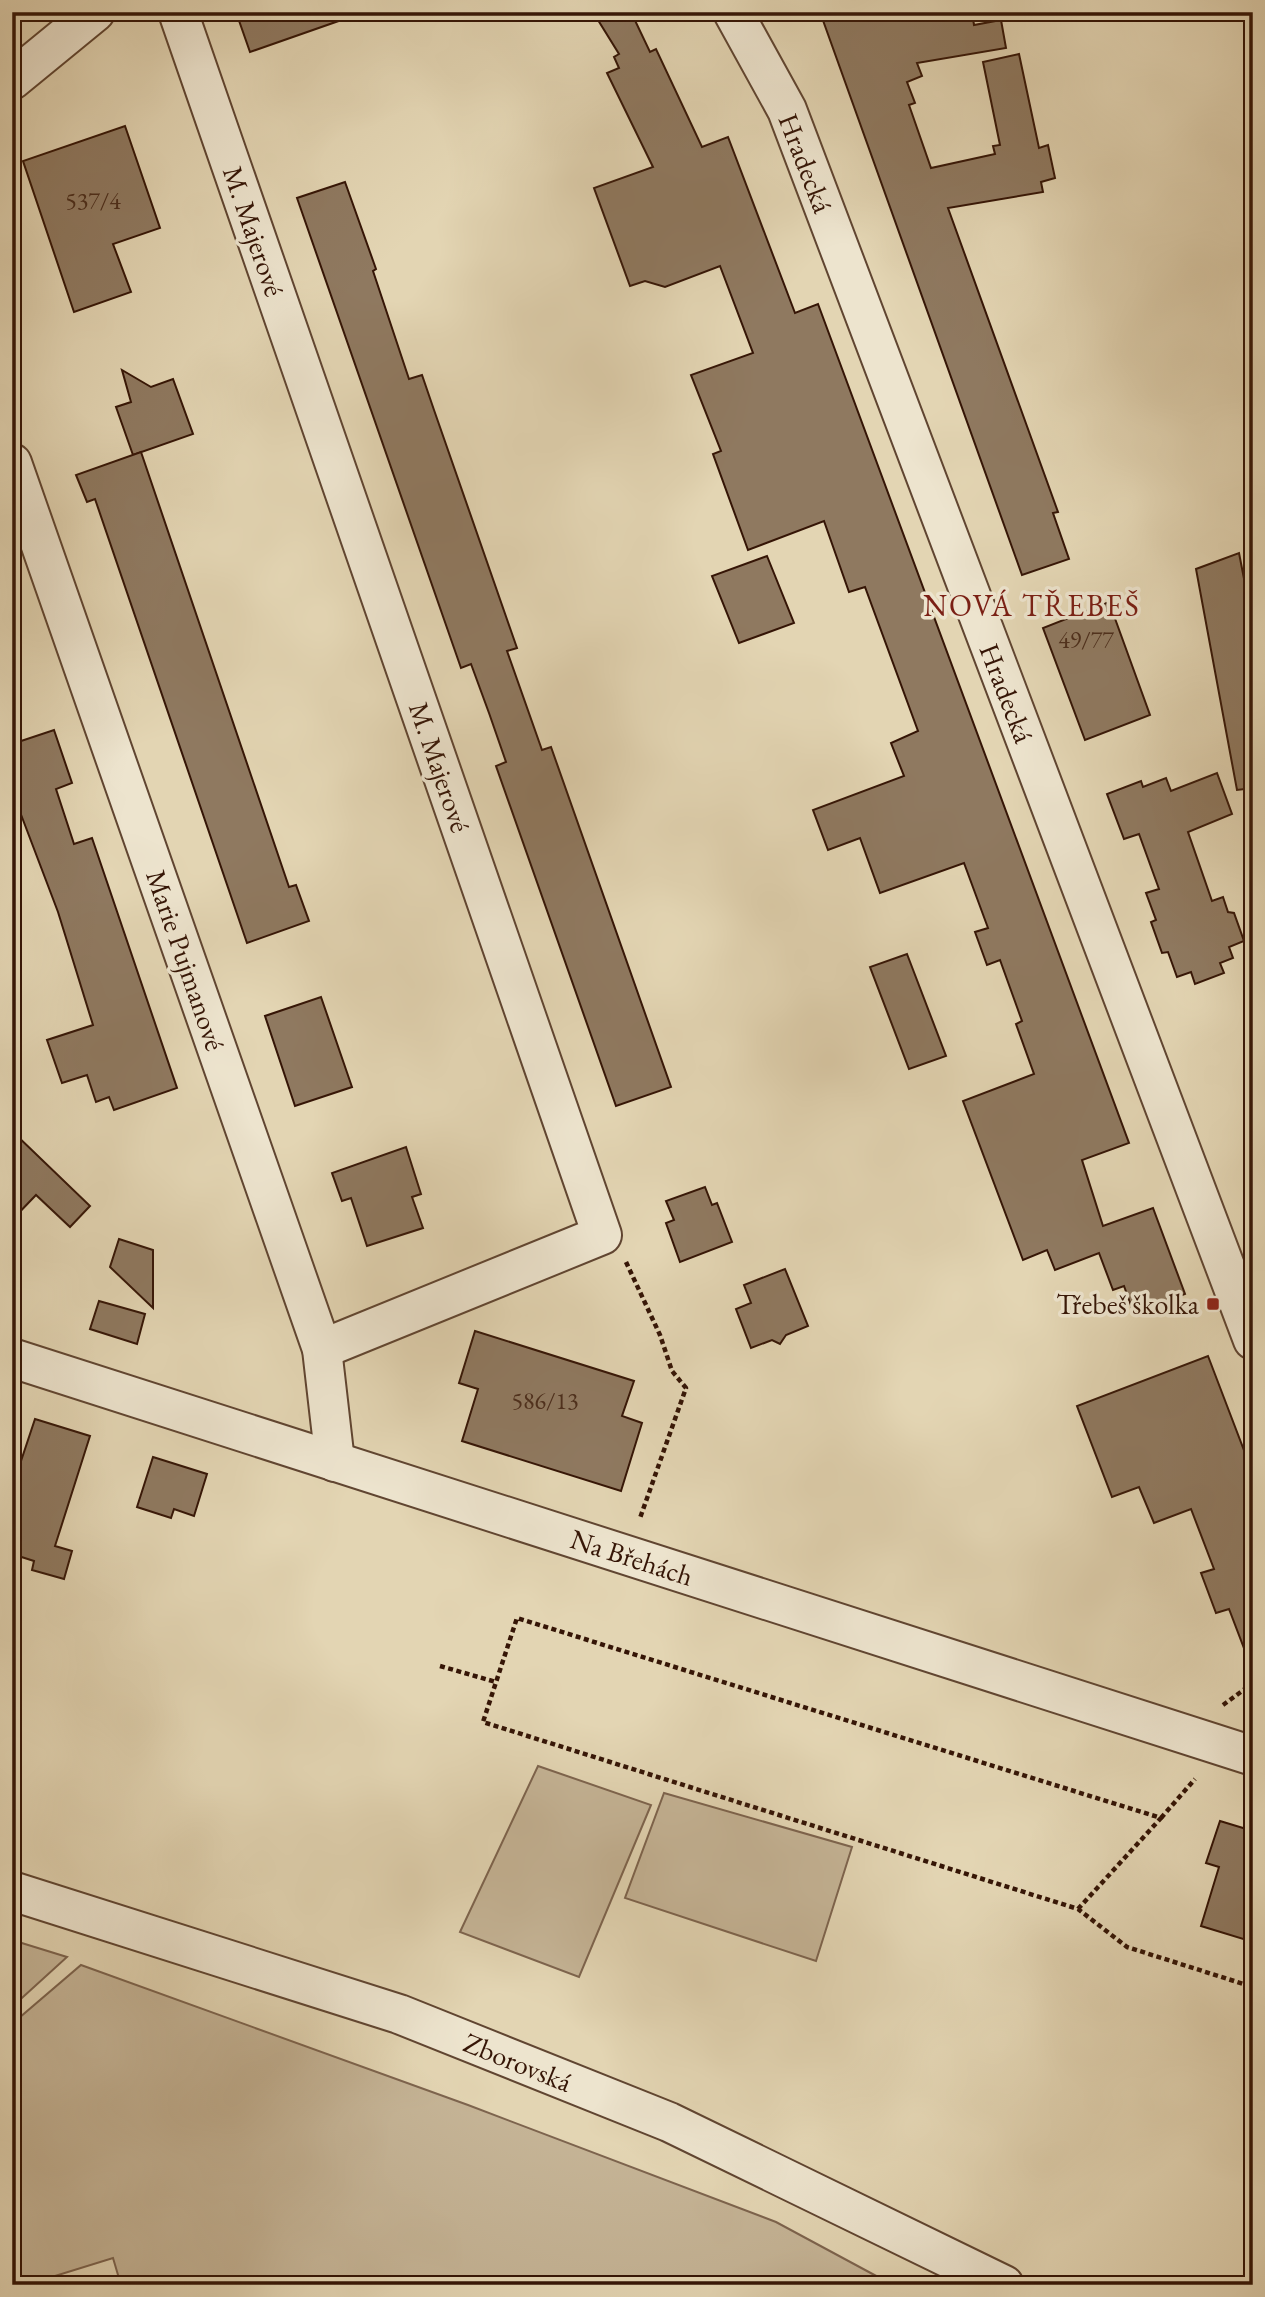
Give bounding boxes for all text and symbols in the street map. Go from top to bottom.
street label: Hradecká [771,108,842,219]
street label: M. Majerové [215,161,293,301]
house number: 537/4 [65,185,121,216]
district label: NOVÁ TŘEBEŠ [923,586,1141,625]
house number: 49/77 [1058,624,1114,655]
street label: Hradecká [972,638,1043,749]
street label: M. Majerové [401,697,479,837]
street label: Marie Pujmanové [138,865,234,1055]
place label: Třebeš školka [1056,1286,1200,1322]
marker: Třebeš školka [1205,1296,1221,1312]
house number: 586/13 [511,1385,579,1416]
street label: Na Břehách [566,1520,698,1594]
street label: Zborovská [459,2024,578,2100]

